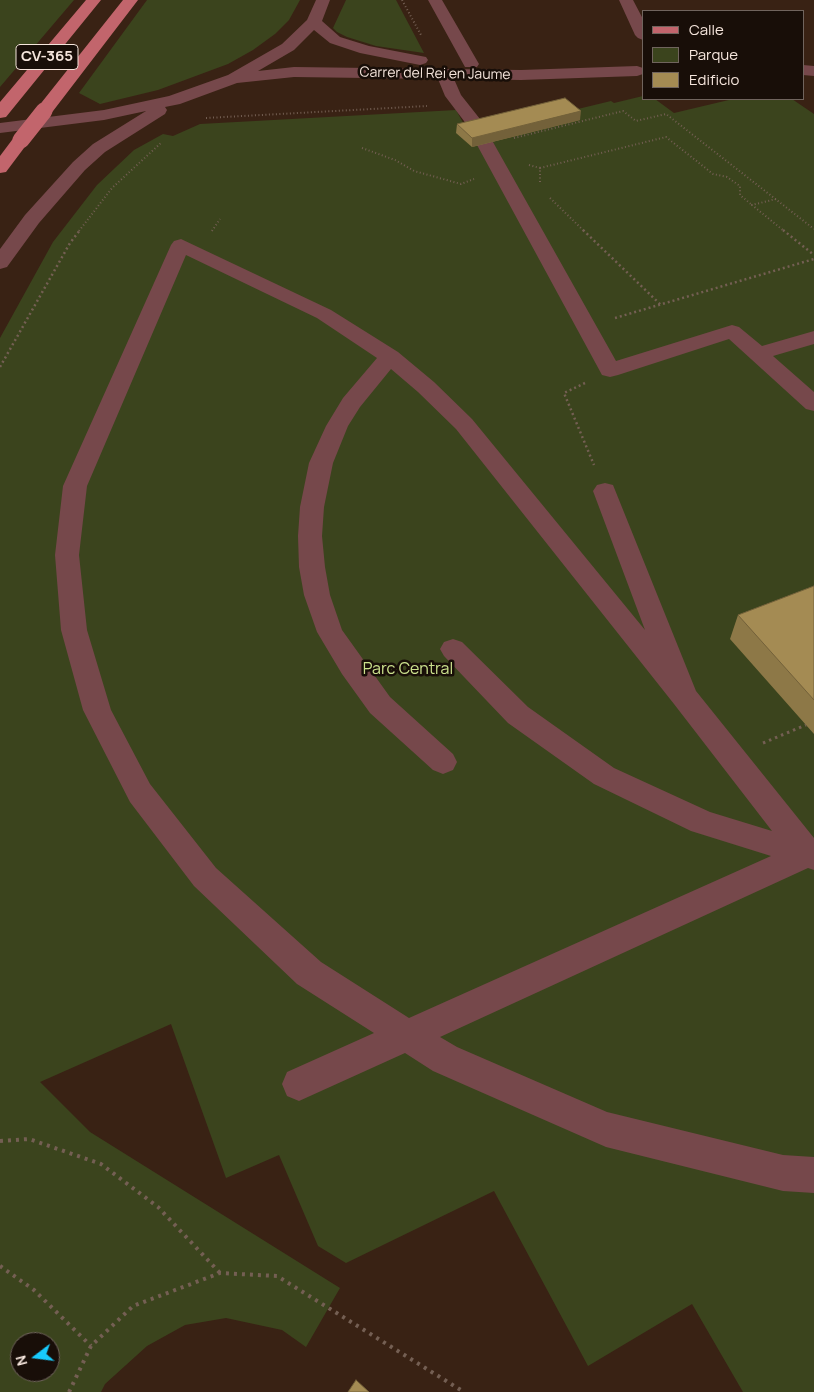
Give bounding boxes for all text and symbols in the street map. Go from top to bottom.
legend [642,10,804,100]
text: Calle [689,19,724,40]
road number: CV-365 [16,44,78,70]
text: Parque [689,44,738,65]
street label: Carrer del Rei en Jaume [359,64,511,84]
text: Edificio [689,69,739,90]
park label: Parc Central [363,660,453,680]
north arrow [10,1332,60,1382]
text: N [11,1353,31,1368]

